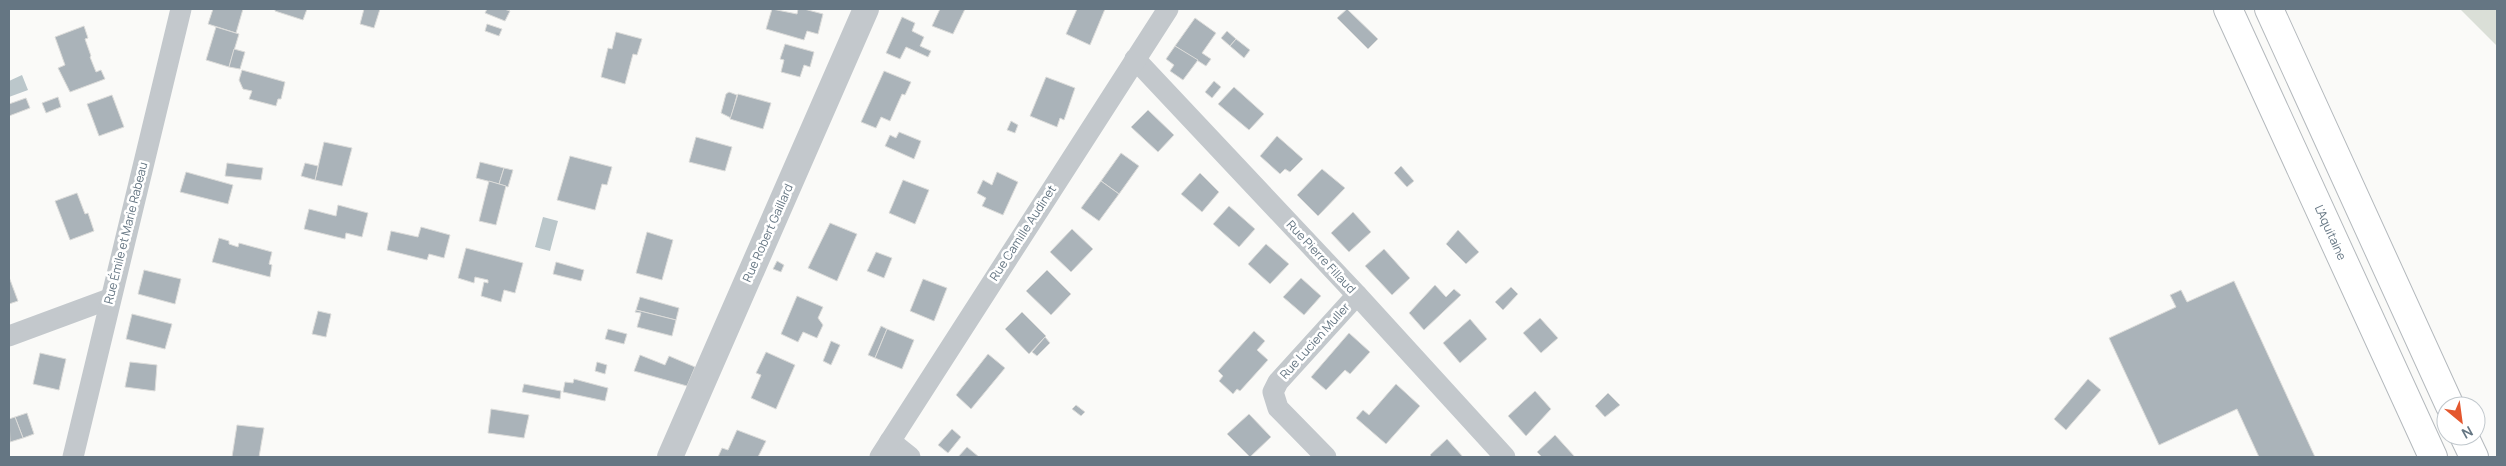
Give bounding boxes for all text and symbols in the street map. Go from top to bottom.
street label: Rue Émile et Marie Rabeau [100,160,151,306]
street label: Rue Robert Gaillard [738,181,797,285]
street label: Rue Camille Audinet [985,181,1060,284]
street label: L'Aquitaine [2311,202,2351,263]
street label: Rue Pierre Fillaud [1283,216,1360,297]
street label: Rue Lucien Muller [1276,298,1354,382]
north arrow [2436,396,2486,446]
text: N [2459,422,2477,444]

